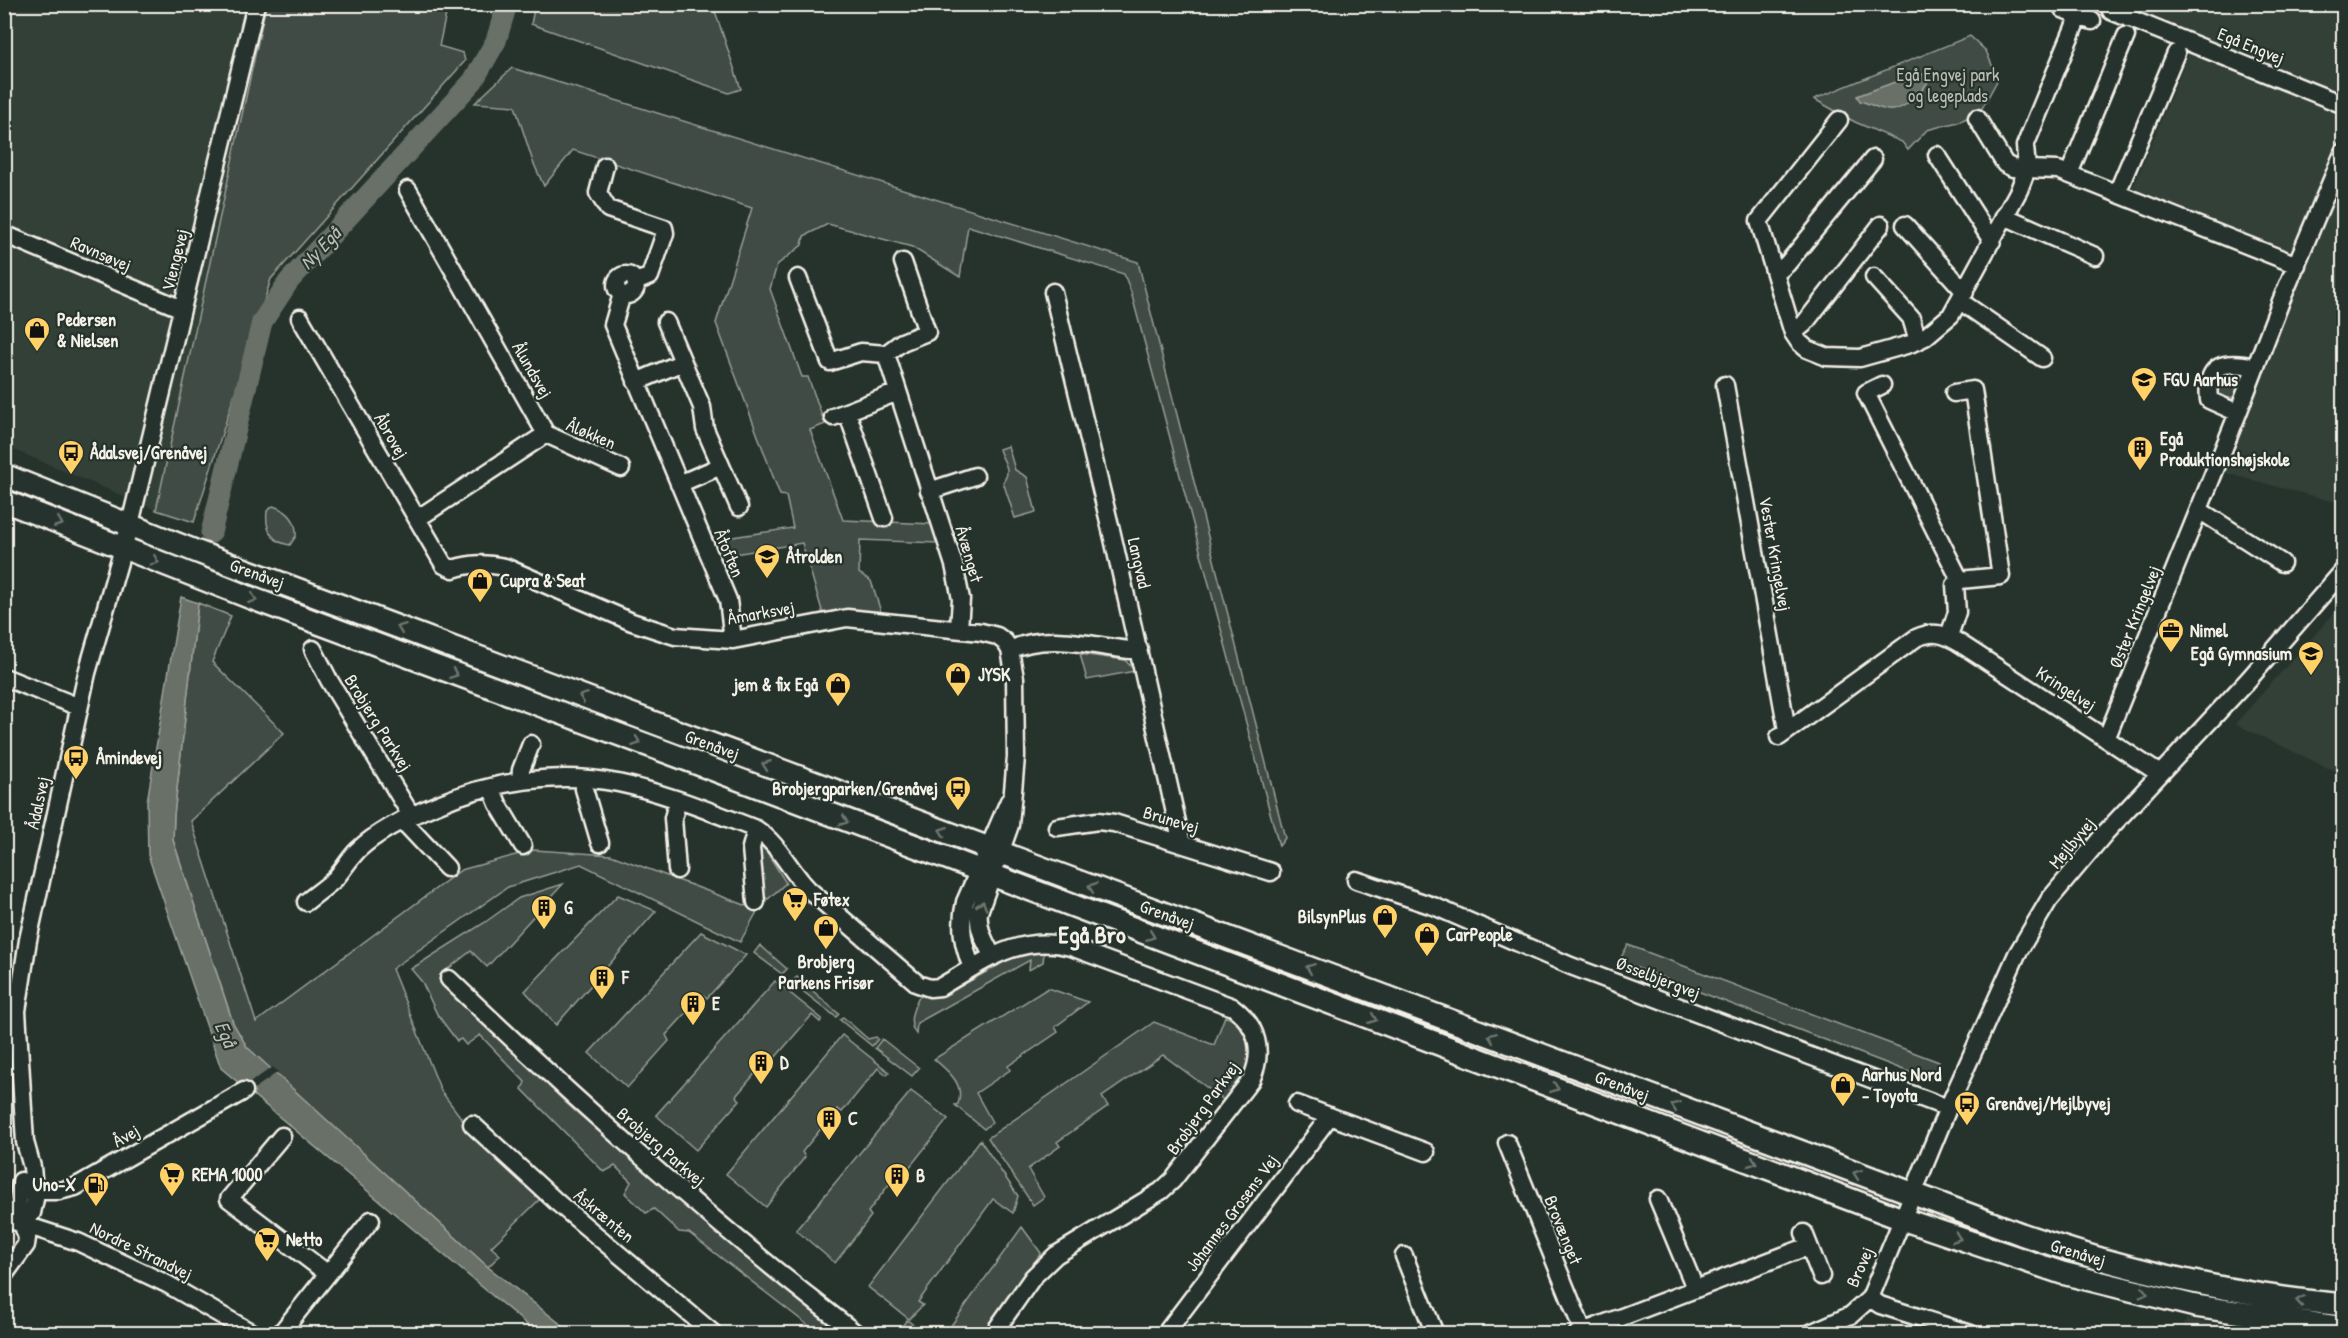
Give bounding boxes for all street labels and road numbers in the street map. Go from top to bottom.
street label: Egå Engvej [2214,21,2288,70]
street label: Viengevej [155,226,194,294]
street label: Ravnsøvej [67,230,135,277]
street label: Ålundsvej [506,337,559,403]
street label: Åbrovej [368,408,415,463]
street label: Åløkken [563,412,620,455]
street label: Vester Kringelvej [1753,495,1798,613]
street label: Åvænget [950,523,990,586]
street label: Åtoften [708,525,751,581]
street label: Langvad [1122,535,1157,591]
street label: Grenåvej [226,552,288,595]
street label: Øster Kringelvej [2103,562,2166,672]
street label: Åmarksvej [725,594,797,631]
street label: Kringelvej [2031,660,2101,717]
street label: Brobjerg Parkvej [339,670,418,776]
street label: Grenåvej [681,723,743,766]
street label: Ådalsvej [20,774,55,831]
street label: Brunevej [1140,799,1202,840]
street label: Mejlbyvej [2043,811,2101,874]
street label: Grenåvej [1136,893,1198,936]
street label: Øsselbjergvej [1612,950,1704,1005]
street label: Brobjerg Parkvej [1160,1056,1245,1160]
street label: Grenåvej [1591,1064,1653,1107]
street label: Brobjerg Parkvej [612,1101,711,1192]
street label: Åvej [108,1118,144,1153]
street label: Johannes Grosens Vej [1179,1149,1284,1276]
street label: Åskrænten [569,1183,640,1248]
street label: Brovænget [1538,1192,1589,1269]
street label: Nordre Strandvej [86,1215,197,1286]
street label: Grenåvej [2047,1232,2109,1273]
street label: Brovej [1840,1243,1879,1291]

